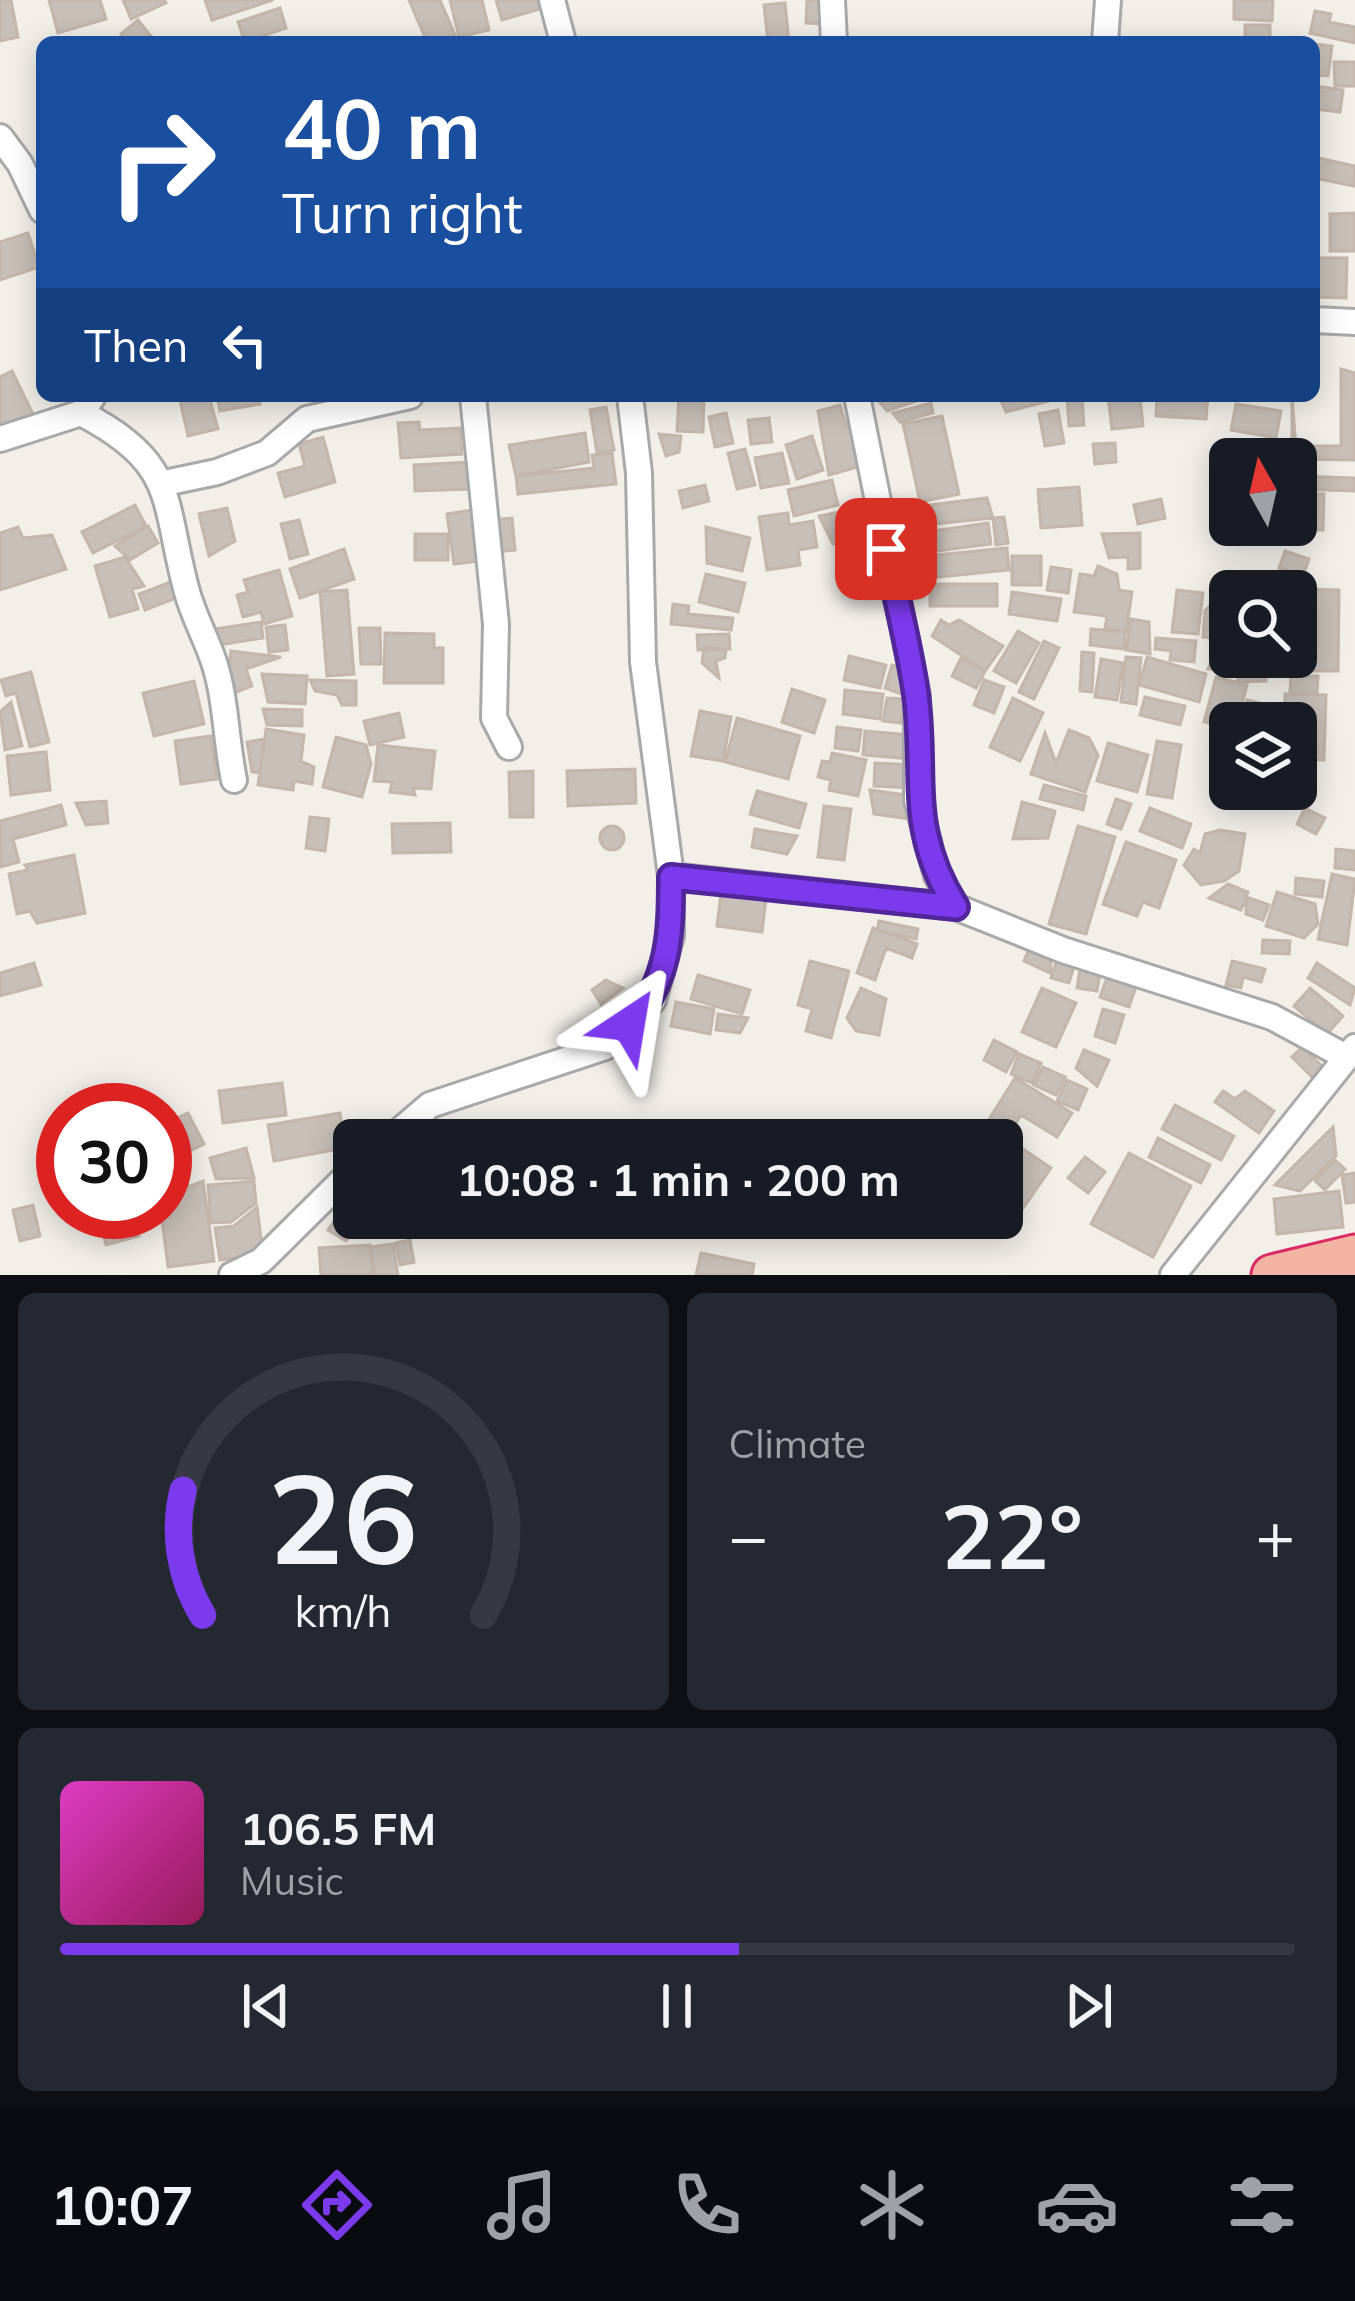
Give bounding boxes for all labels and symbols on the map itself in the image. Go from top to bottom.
north arrow [1209,438,1317,546]
pin [835,498,937,600]
position arrow [566,961,692,1087]
speed limit sign: 30 [36,1083,192,1239]

